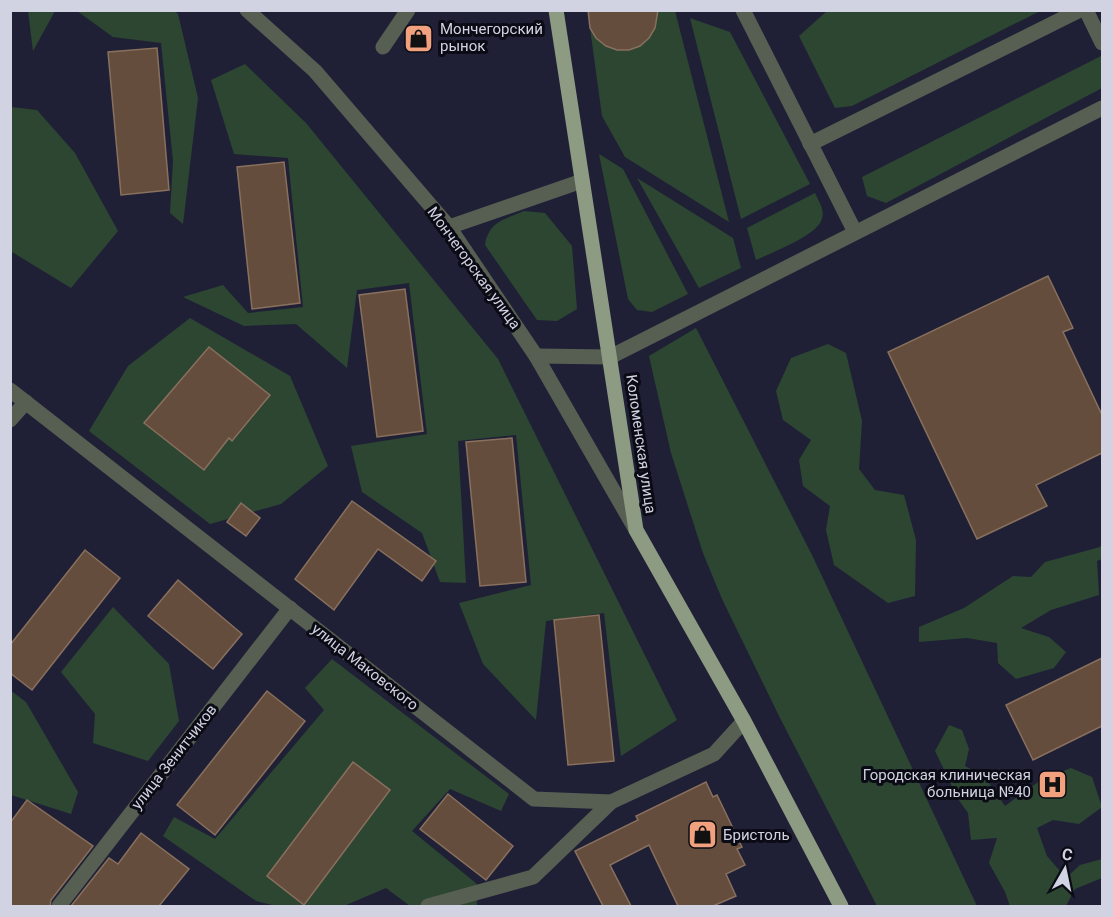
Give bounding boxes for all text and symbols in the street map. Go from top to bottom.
place label: Мончегорский рынок [440,20,543,55]
shop icon: Мончегорский рынок [403,22,435,54]
street label: Мончегорская улица [424,203,524,333]
street label: Коломенская улица [622,373,660,515]
street label: улица Маковского [308,620,422,714]
street label: улица Зенитчиков [127,701,221,813]
place label: Городская клиническая больница №40 [863,766,1031,801]
hospital icon: Городская клиническая больница №40 [1036,768,1068,800]
shop icon: Бристоль [686,819,718,851]
place label: Бристоль [723,826,790,844]
north arrow [1035,839,1095,899]
text: С [1061,844,1074,865]

